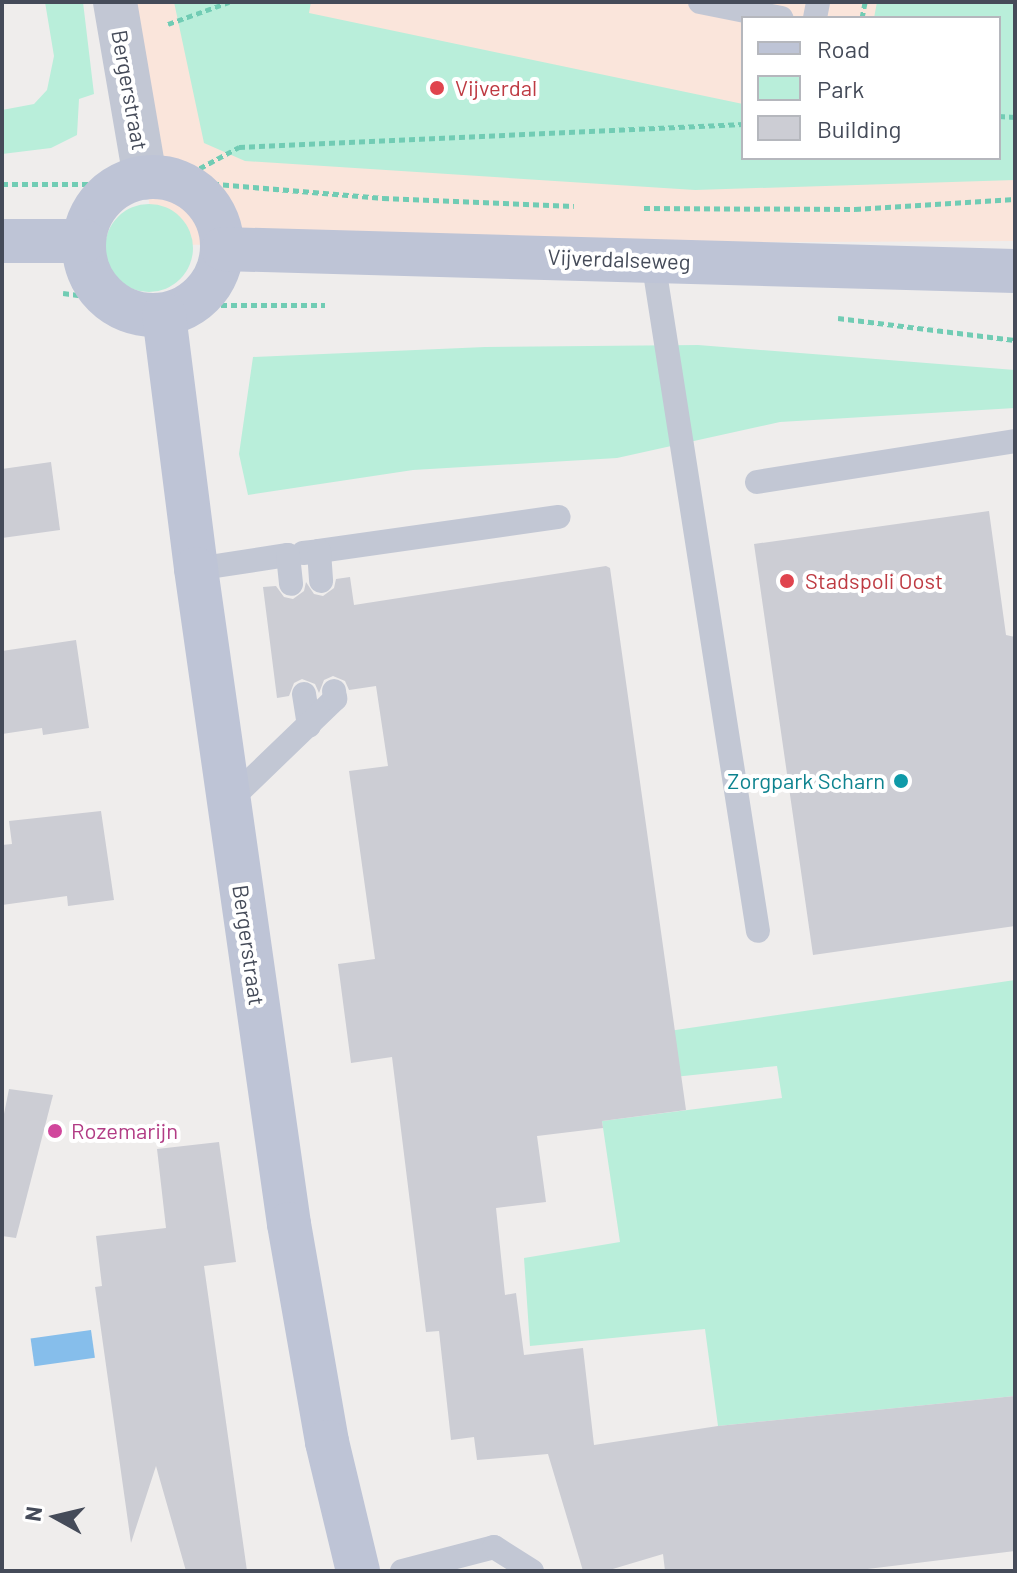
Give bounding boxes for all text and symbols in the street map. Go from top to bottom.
legend [741,16,1001,160]
street label: Bergerstraat [106,28,154,152]
text: Road [817,34,870,63]
text: Park [817,74,864,103]
place label: Vijverdal [455,75,537,101]
marker: Vijverdal [426,77,448,99]
text: Building [817,114,901,143]
street label: Vijverdalseweg [547,243,691,275]
place label: Stadspoli Oost [805,568,943,594]
marker: Stadspoli Oost [776,570,798,592]
place label: Zorgpark Scharn [727,768,885,794]
marker: Zorgpark Scharn [892,772,910,790]
street label: Bergerstraat [227,883,271,1007]
place label: Rozemarijn [71,1118,178,1144]
marker: Rozemarijn [46,1122,64,1140]
north arrow [16,1477,96,1557]
text: N [18,1505,46,1523]

